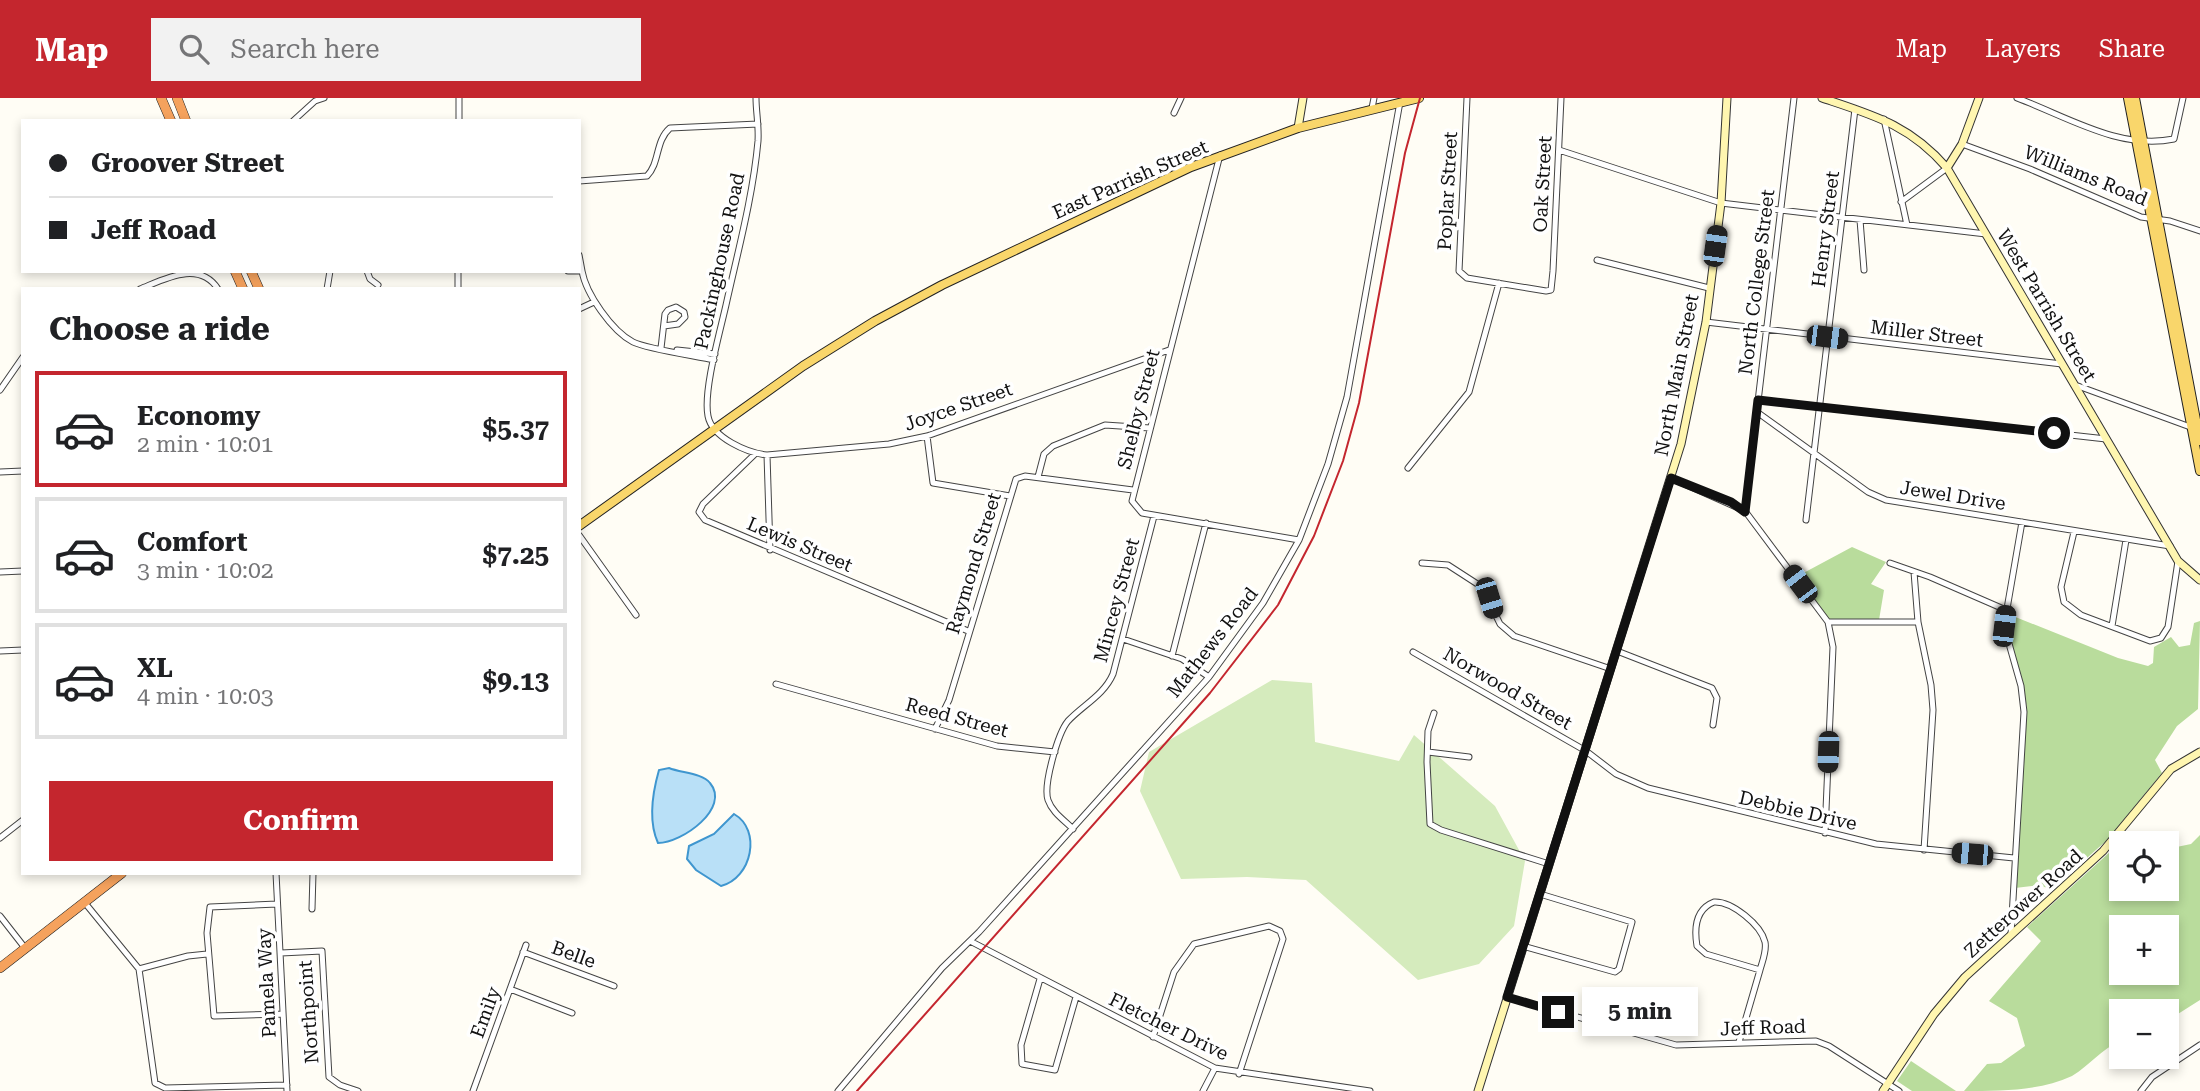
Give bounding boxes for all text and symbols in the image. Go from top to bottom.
search box [151,18,641,81]
text: Map [35,30,109,69]
icon: search [175,30,213,68]
text: Search here [231,34,380,64]
text: Map [1896,35,1947,63]
text: Layers [1985,35,2061,63]
text: Share [2099,35,2165,63]
street label: Poplar Street [1433,131,1462,251]
street label: East Parrish Street [1049,135,1212,224]
street label: Oak Street [1528,135,1557,233]
street label: Williams Road [2021,140,2151,211]
text: Groover Street [91,148,284,178]
street label: Henry Street [1807,170,1844,289]
street label: Packinghouse Road [690,171,749,352]
street label: North College Street [1734,188,1779,376]
text: Jeff Road [91,215,216,245]
car [1702,224,1729,268]
street label: West Parrish Street [1992,225,2101,386]
street label: North Main Street [1649,292,1704,458]
text: Choose a ride [49,310,270,348]
street label: Miller Street [1869,315,1985,352]
car [1805,324,1850,350]
street label: Shelby Street [1112,347,1164,471]
street label: Joyce Street [901,377,1015,436]
icon: car [53,398,116,461]
text: Economy [137,401,260,431]
text: $5.37 [483,414,549,444]
route start [2038,417,2070,449]
text: 2 min · 10:01 [137,431,274,458]
street label: Jewel Drive [1898,476,2007,515]
street label: Raymond Street [941,490,1006,637]
street label: Lewis Street [744,512,856,577]
icon: car [53,524,116,587]
text: Comfort [137,527,247,557]
street label: Mincey Street [1089,535,1144,665]
text: $7.25 [483,540,549,570]
text: 3 min · 10:02 [137,557,274,584]
car [1779,561,1822,607]
car [1473,575,1506,621]
street label: Mathews Road [1162,583,1263,702]
car [1992,604,2017,648]
street label: Norwood Street [1439,642,1576,735]
icon: car [53,650,116,713]
text: XL [137,653,173,683]
text: $9.13 [483,666,549,696]
text: 4 min · 10:03 [137,683,274,710]
street label: Reed Street [903,693,1011,742]
car [1817,731,1840,773]
button: Confirm [49,781,553,861]
street label: Debbie Drive [1737,786,1859,835]
map controls [2109,831,2179,1069]
button: locate [2109,831,2179,901]
car [1951,842,1994,866]
street label: Zetterower Road [1960,844,2087,962]
button: + [2109,915,2179,985]
street label: Pamela Way [252,927,281,1039]
street label: Belle [549,936,599,973]
street label: Northpoint [293,959,324,1064]
street label: Emily [466,983,506,1041]
street label: Fletcher Drive [1105,988,1232,1065]
callout: 5 min [1582,988,1698,1037]
route end [1542,996,1574,1028]
text: 5 min [1608,998,1672,1025]
button: − [2109,999,2179,1069]
street label: Jeff Road [1720,1015,1806,1040]

